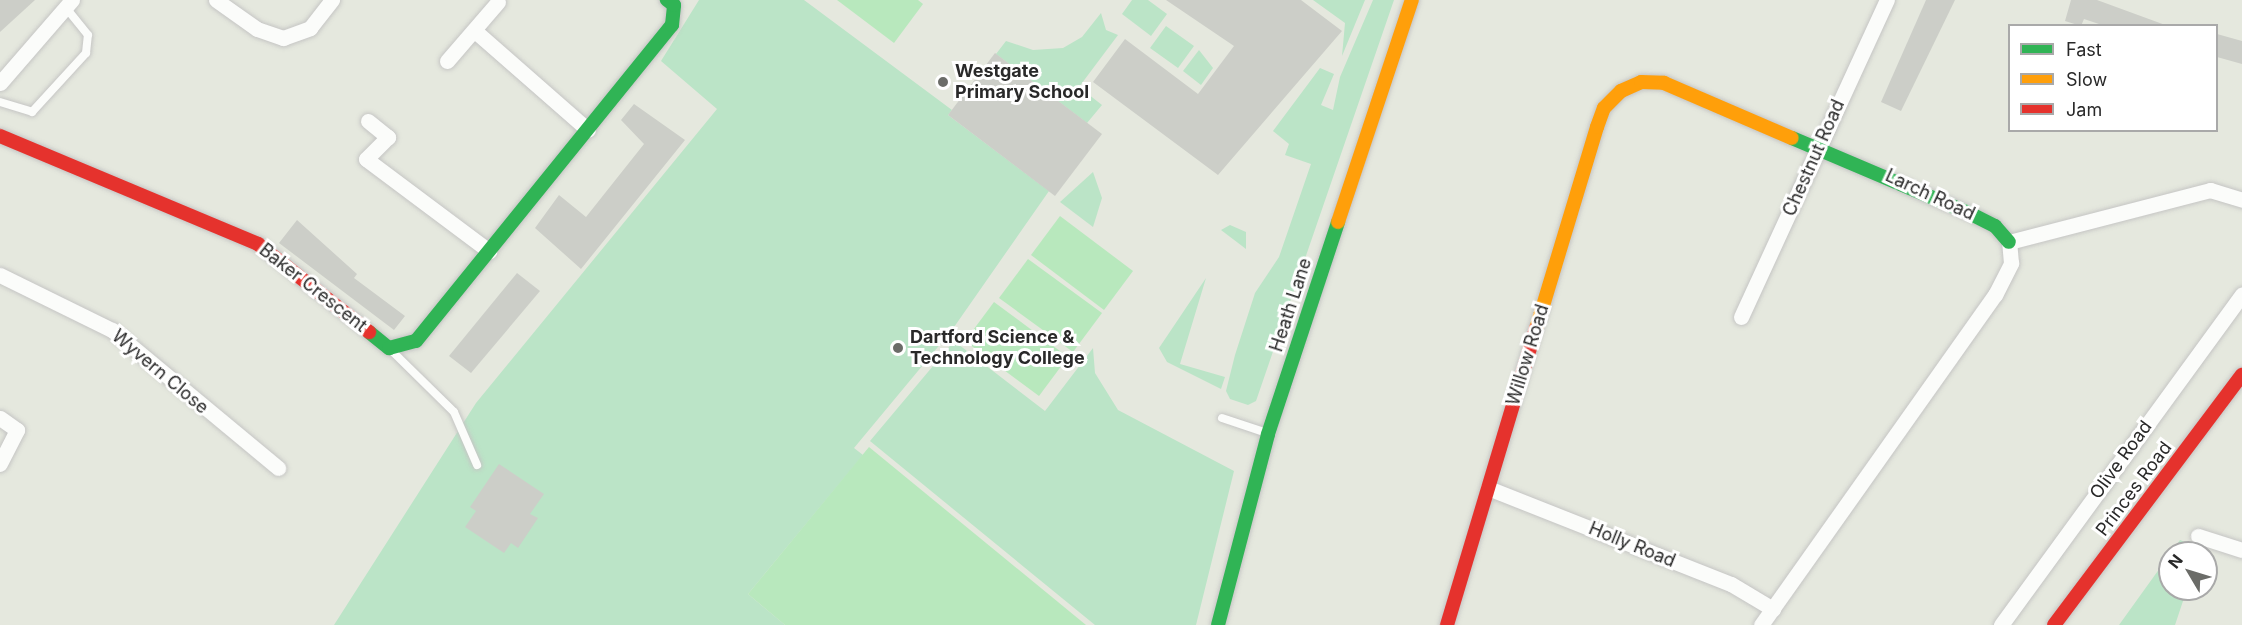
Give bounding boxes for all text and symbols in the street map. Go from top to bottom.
legend [2008,24,2218,132]
text: Fast [2066,39,2102,60]
place label: Westgate Primary School [955,61,1089,104]
text: Slow [2066,69,2107,90]
marker: Westgate Primary School [936,75,950,89]
street label: Chestnut Road [1779,96,1849,220]
text: Jam [2066,99,2102,120]
street label: Larch Road [1882,165,1978,225]
street label: Baker Crescent [255,239,371,337]
street label: Heath Lane [1266,255,1316,355]
street label: Willow Road [1502,302,1554,408]
street label: Wyvern Close [107,325,213,419]
place label: Dartford Science & Technology College [910,327,1085,370]
marker: Dartford Science & Technology College [891,341,905,355]
street label: Olive Road [2085,417,2157,503]
street label: Princes Road [2092,438,2176,540]
street label: Holly Road [1586,518,1678,572]
north arrow [2158,541,2218,601]
text: N [2164,550,2187,572]

